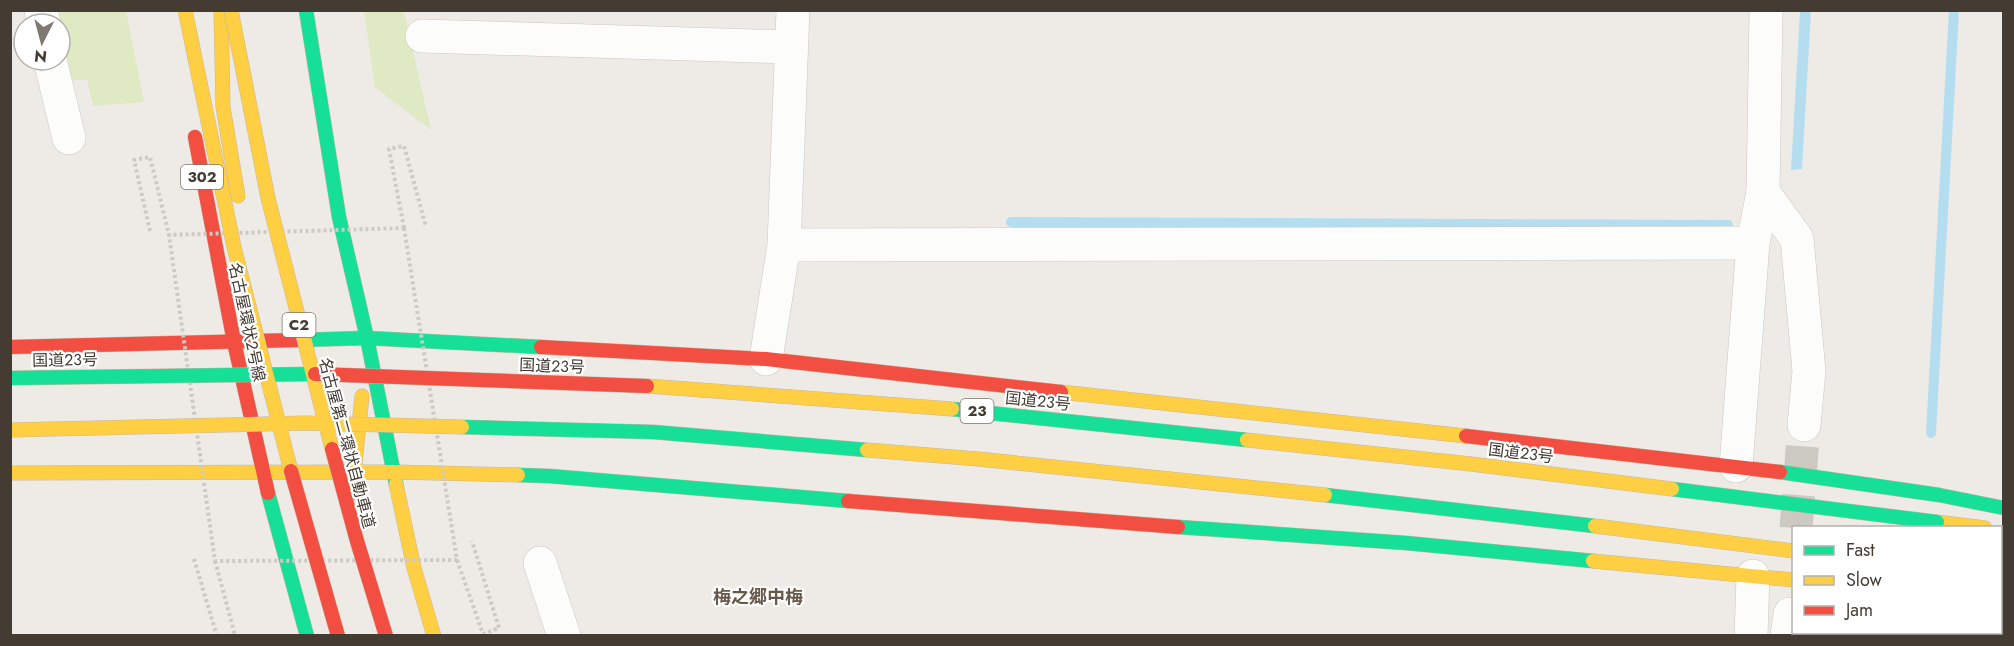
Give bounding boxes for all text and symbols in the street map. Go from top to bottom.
north arrow [12,12,72,72]
text: N [33,44,48,69]
road number: 302 [181,165,223,189]
street label: 名古屋環状2号線 [223,260,271,384]
road number: C2 [282,313,316,337]
street label: 国道23号 [32,348,98,372]
street label: 国道23号 [519,353,585,379]
street label: 名古屋第二環状自動車道 [313,355,381,531]
street label: 国道23号 [1004,386,1072,416]
road number: 23 [960,399,994,423]
street label: 国道23号 [1487,438,1555,468]
legend [1792,526,2002,634]
text: Fast [1846,537,1875,563]
text: Slow [1846,567,1883,593]
district label: 梅之郷中梅 [713,584,803,610]
text: Jam [1844,597,1873,623]

